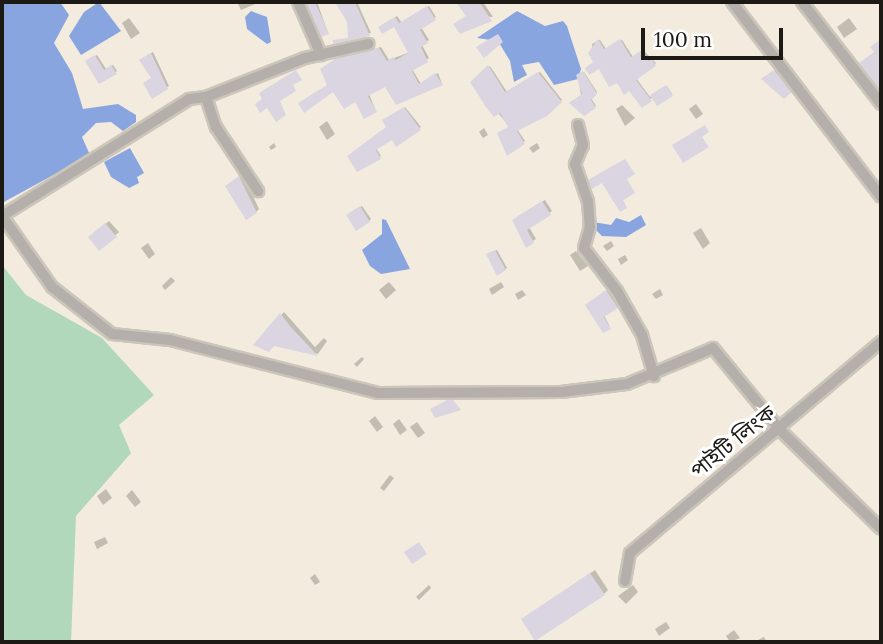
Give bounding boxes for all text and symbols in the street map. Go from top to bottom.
scale bar [645,14,787,58]
text: 100 m [654,26,712,53]
street label: পাইটি লিংক [686,400,780,484]

